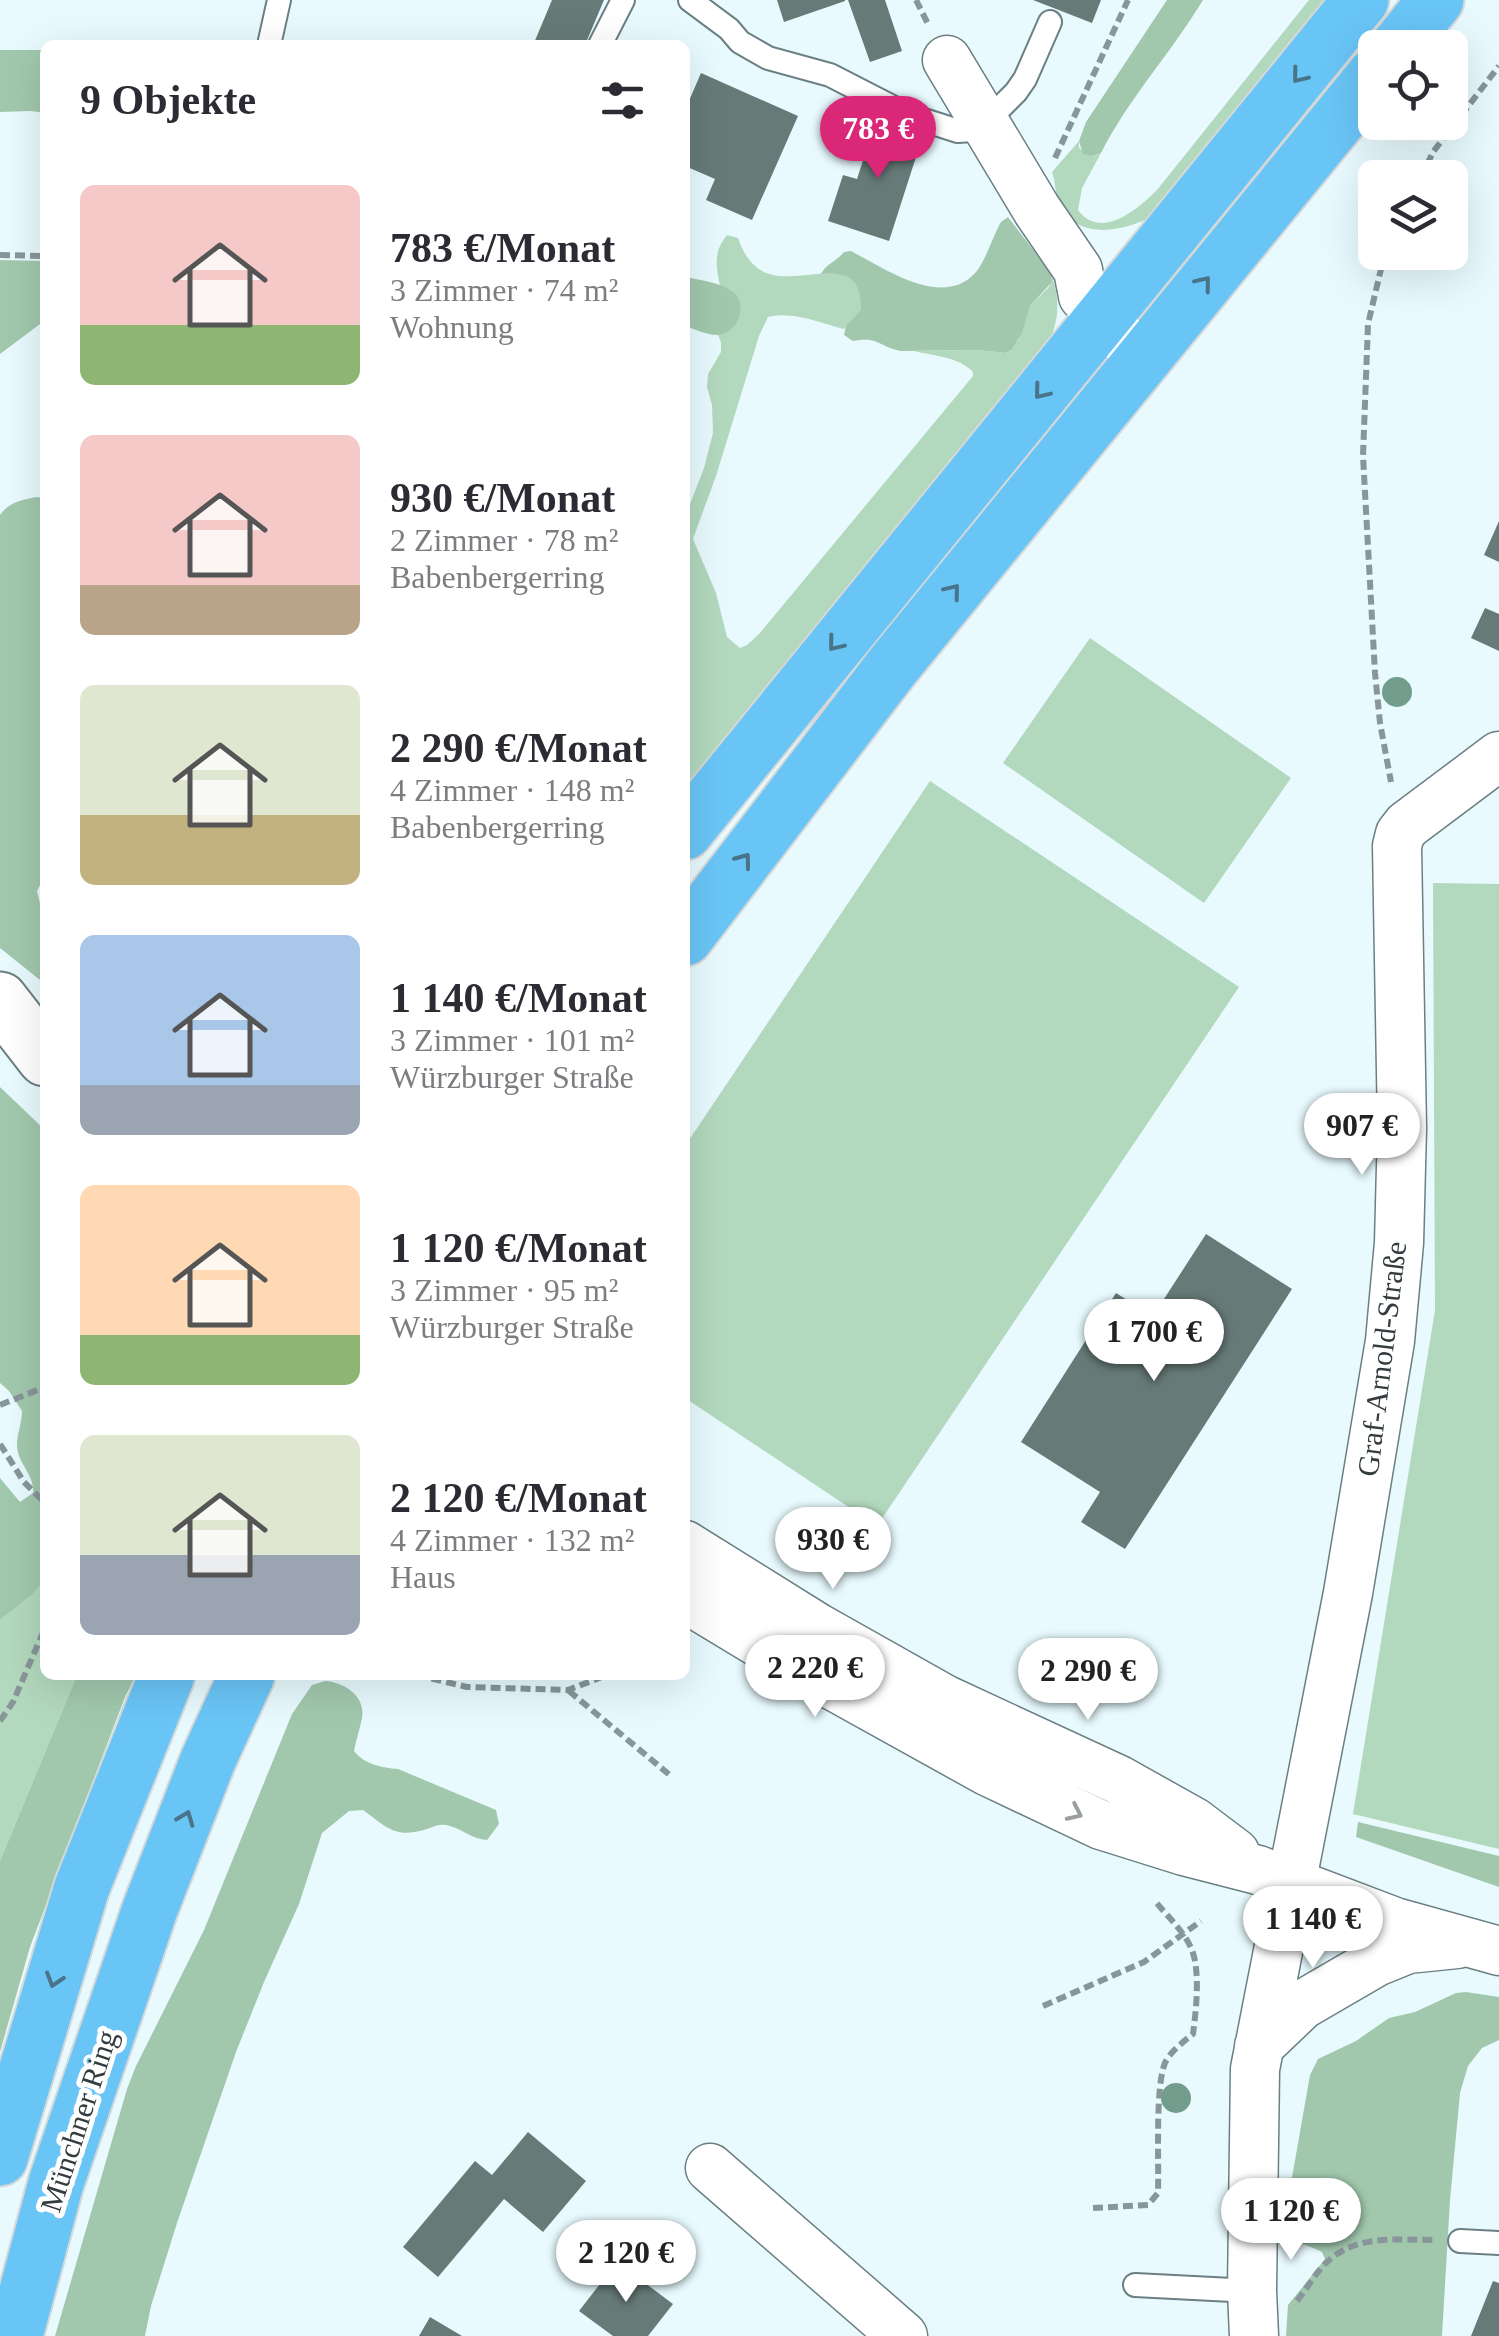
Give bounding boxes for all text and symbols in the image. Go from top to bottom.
map controls [1358,30,1468,270]
button: locate [1358,30,1468,140]
one-way arrow [1293,64,1311,82]
icon: filters [595,73,650,128]
text: 9 Objekte [80,77,256,123]
pin: 783 € [808,96,948,181]
text: 783 € [842,110,914,146]
button: layers [1358,160,1468,270]
icon: home [160,225,280,345]
text: 783 €/Monat [390,225,615,271]
text: 3 Zimmer · 74 m² [390,272,618,308]
one-way arrow [1192,277,1210,295]
text: Wohnung [390,309,514,345]
one-way arrow [1035,381,1053,399]
icon: home [160,475,280,595]
text: 930 €/Monat [390,475,615,521]
text: 2 Zimmer · 78 m² [390,522,618,558]
text: Babenbergerring [390,559,604,595]
one-way arrow [941,584,959,602]
one-way arrow [829,633,847,651]
icon: home [160,725,280,845]
text: 2 290 €/Monat [390,725,647,771]
text: 4 Zimmer · 148 m² [390,772,634,808]
text: Babenbergerring [390,809,604,845]
one-way arrow [732,853,749,871]
icon: home [160,975,280,1095]
text: 1 140 €/Monat [390,975,647,1021]
text: 3 Zimmer · 101 m² [390,1022,634,1058]
text: Würzburger Straße [390,1059,634,1095]
pin: 907 € [1292,1093,1432,1178]
text: 907 € [1326,1107,1398,1143]
icon: home [160,1225,280,1345]
text: 1 120 €/Monat [390,1225,647,1271]
street label: Graf-Arnold-Straße [1351,1240,1412,1478]
text: 3 Zimmer · 95 m² [390,1272,618,1308]
pin: 1 700 € [1062,1299,1246,1384]
text: Würzburger Straße [390,1309,634,1345]
text: 1 700 € [1106,1313,1202,1349]
icon: home [160,1475,280,1595]
text: 2 120 €/Monat [390,1475,647,1521]
pin: 930 € [763,1507,903,1592]
text: 930 € [797,1521,869,1557]
text: 4 Zimmer · 132 m² [390,1522,634,1558]
text: Haus [390,1559,456,1595]
pin: 2 220 € [723,1635,907,1720]
pin: 2 290 € [996,1638,1180,1723]
text: 2 220 € [767,1649,863,1685]
text: 2 290 € [1040,1652,1136,1688]
one-way arrow [1065,1800,1083,1820]
one-way arrow [174,1810,194,1828]
pin: 1 140 € [1221,1886,1405,1971]
text: 1 140 € [1265,1900,1361,1936]
one-way arrow [45,1971,66,1988]
street label: Münchner Ring [34,2026,123,2216]
pin: 1 120 € [1199,2178,1383,2263]
text: 1 120 € [1243,2192,1339,2228]
pin: 2 120 € [534,2220,718,2305]
text: 2 120 € [578,2234,674,2270]

